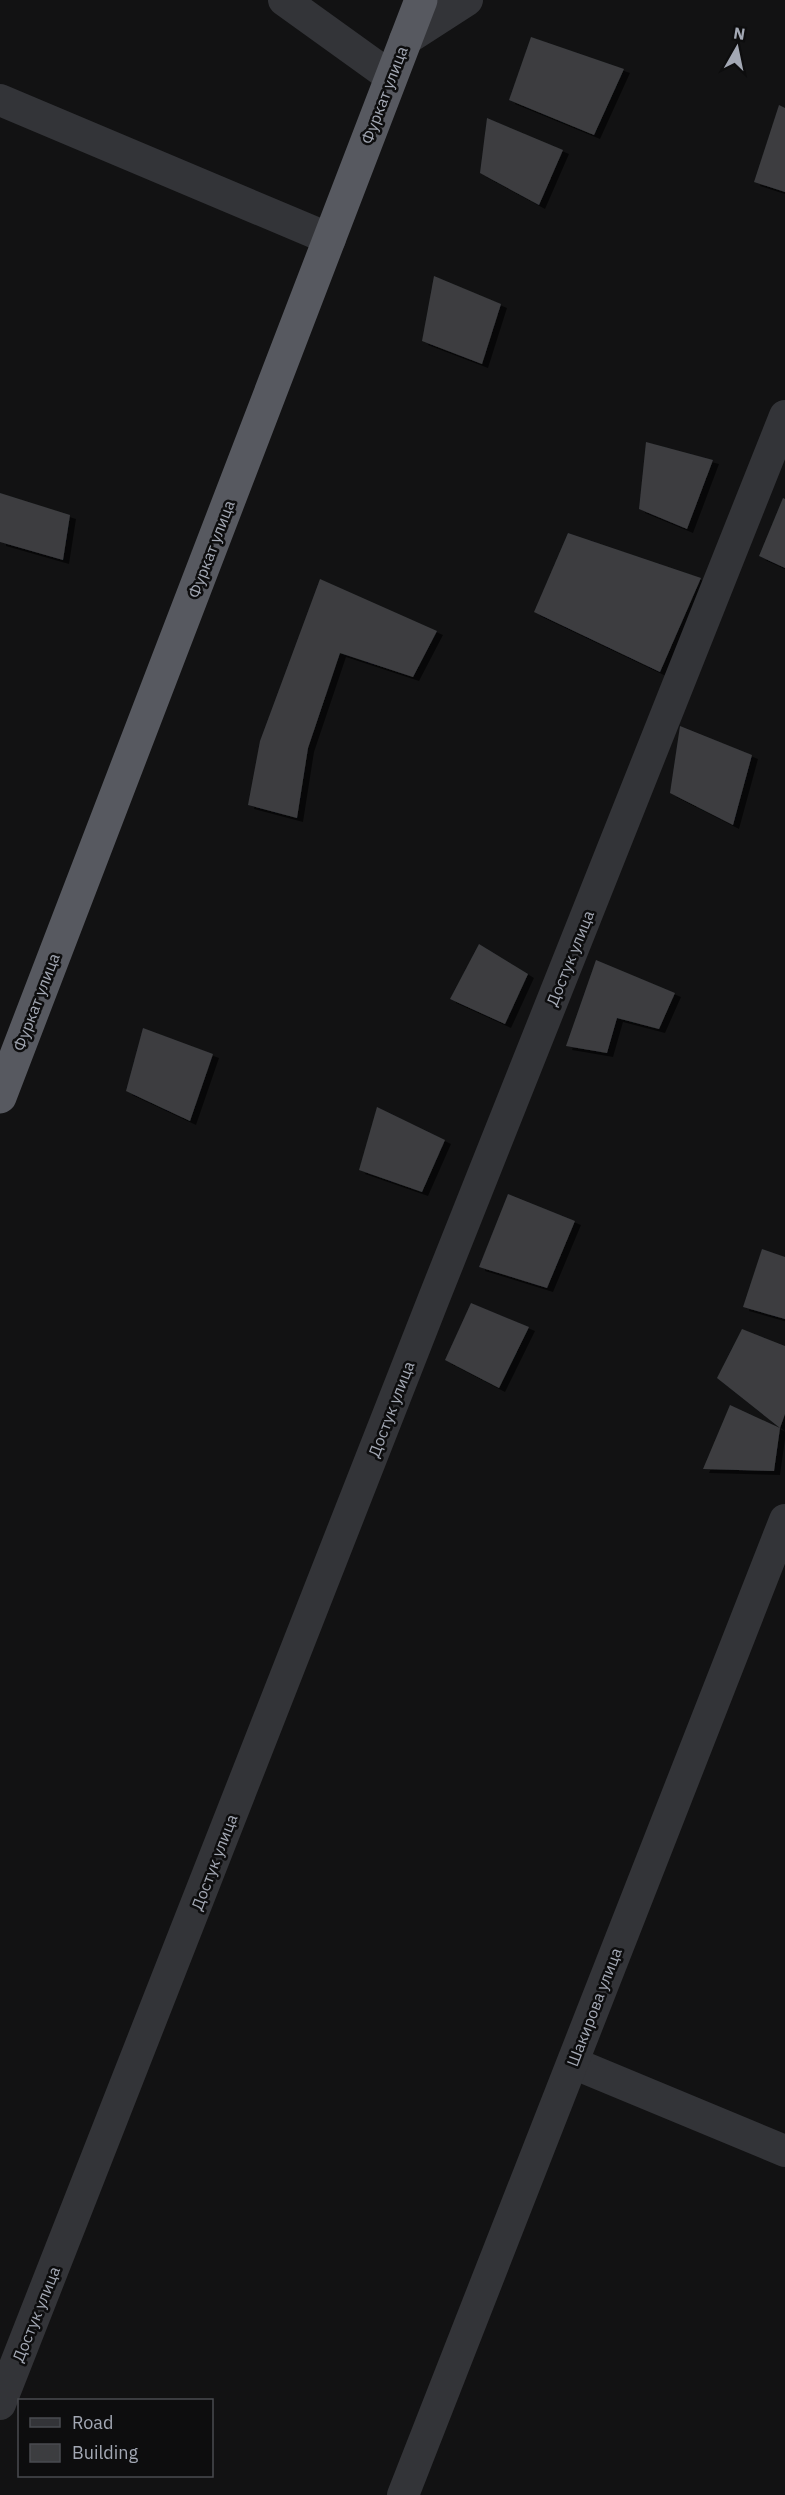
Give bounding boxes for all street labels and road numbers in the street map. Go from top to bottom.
street label: Фуркат улица [356,43,412,147]
street label: Фуркат улица [183,497,239,601]
street label: Достук улица [542,907,598,1009]
street label: Фуркат улица [8,950,64,1054]
street label: Достук улица [364,1358,419,1460]
street label: Достук улица [187,1811,242,1913]
street label: Шакирова улица [562,1944,626,2069]
street label: Достук улица [8,2263,64,2365]

